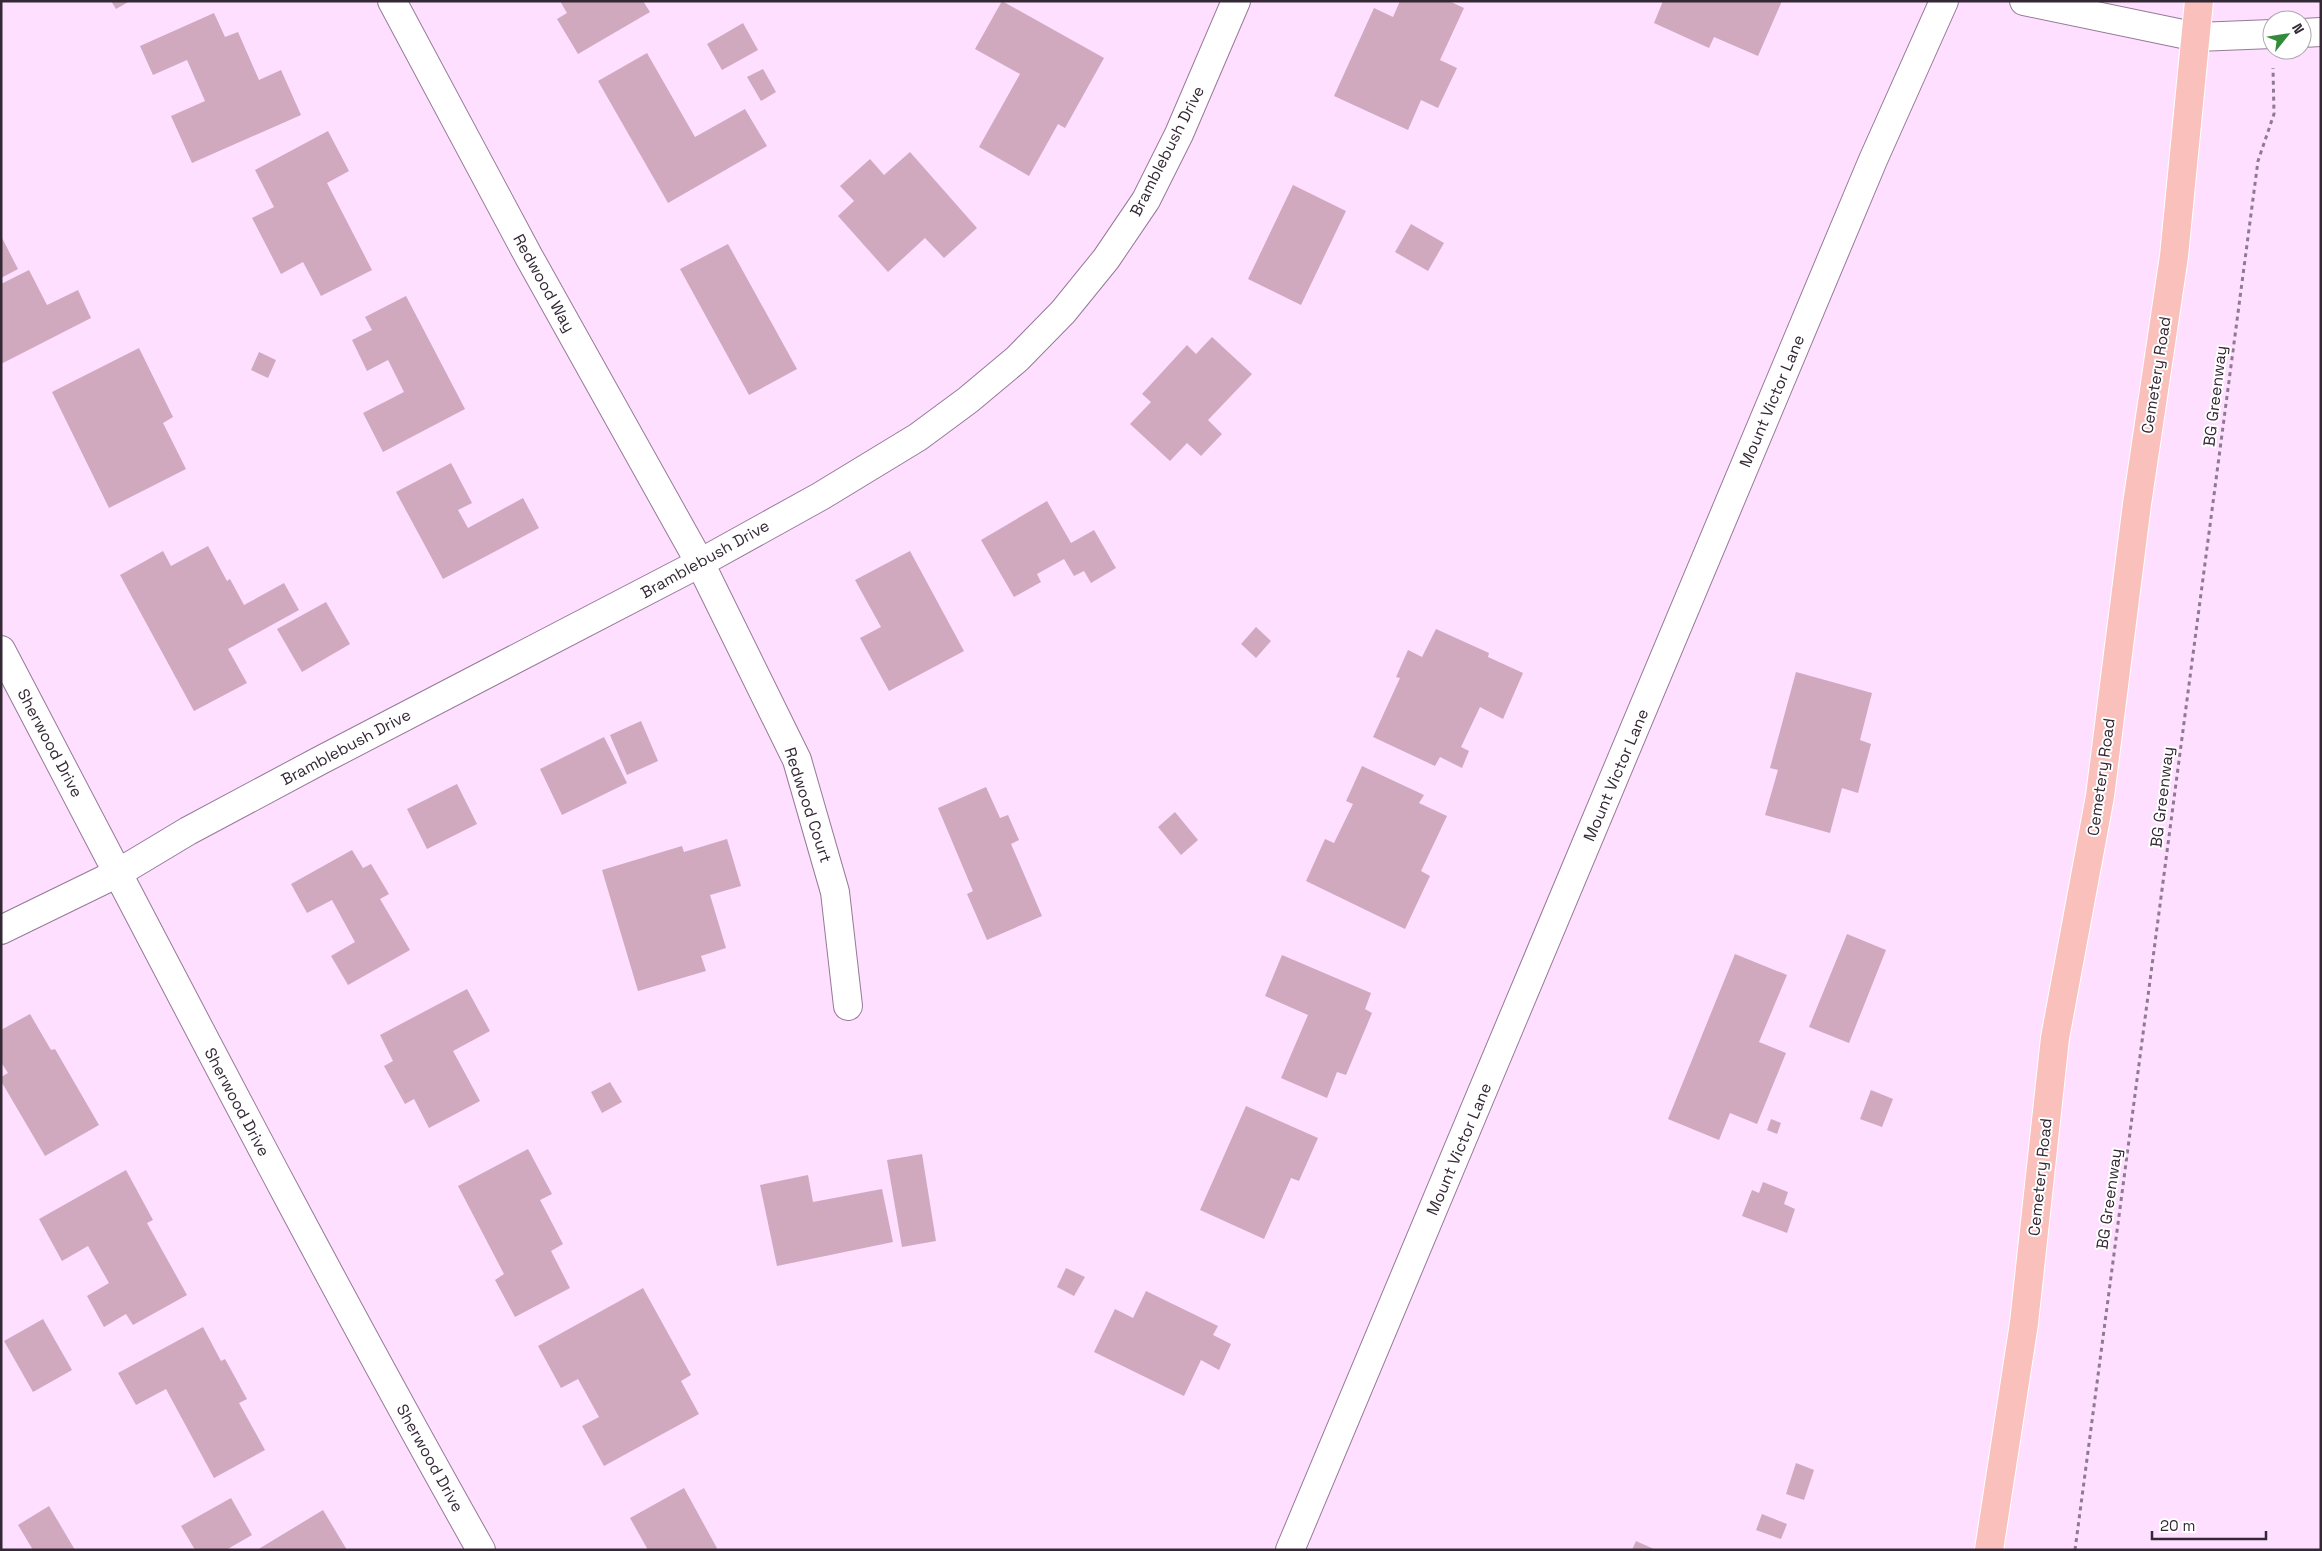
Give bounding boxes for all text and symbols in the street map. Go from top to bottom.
north arrow [2262,10,2312,60]
text: N [2288,20,2308,37]
street label: Bramblebush Drive [1125,82,1209,220]
street label: Redwood Way [508,230,580,336]
street label: Cemetery Road [2136,315,2176,435]
street label: Mount Victor Lane [1735,332,1809,470]
street label: BG Greenway [2198,344,2232,448]
street label: Bramblebush Drive [637,515,773,603]
street label: Sherwood Drive [12,685,88,801]
street label: Bramblebush Drive [278,704,414,790]
street label: Mount Victor Lane [1579,706,1653,844]
street label: Cemetery Road [2082,717,2120,837]
street label: Redwood Court [779,745,837,865]
street label: BG Greenway [2145,745,2179,849]
street label: Sherwood Drive [199,1044,275,1160]
street label: Mount Victor Lane [1422,1080,1496,1218]
street label: Cemetery Road [2023,1117,2057,1237]
street label: BG Greenway [2092,1147,2126,1251]
street label: Sherwood Drive [392,1400,468,1516]
scale bar [2152,1508,2266,1540]
text: 20 m [2160,1516,2195,1535]

